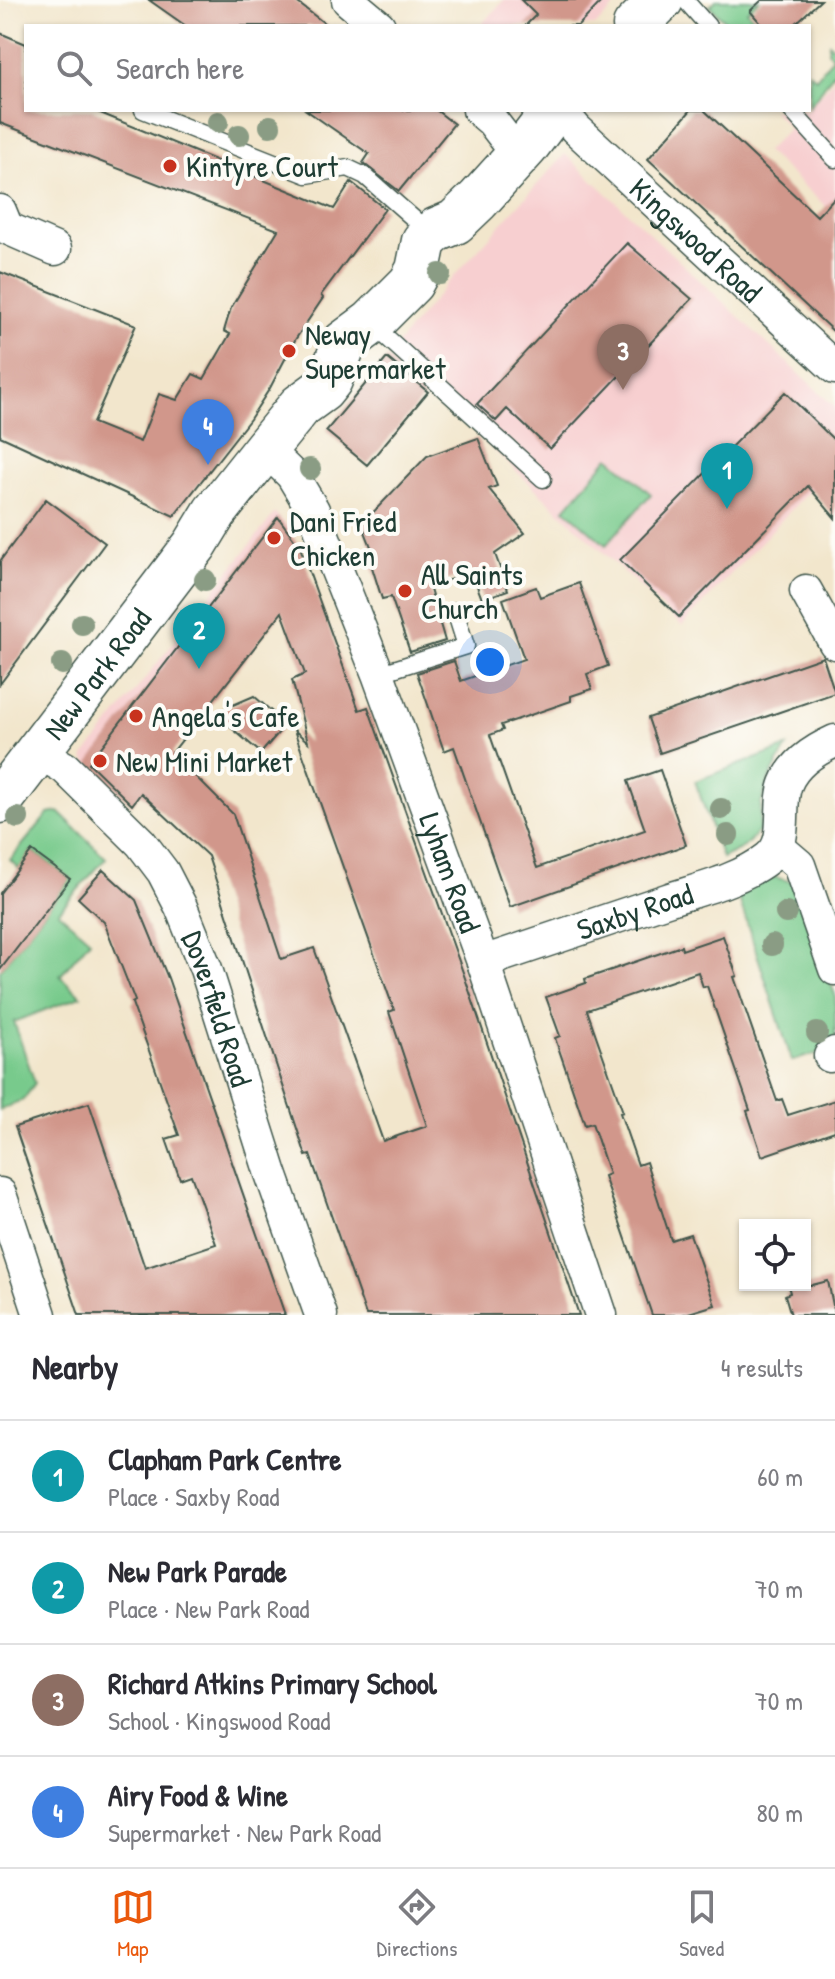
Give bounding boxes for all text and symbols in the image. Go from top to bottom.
search box [24,24,811,112]
icon: search [52,46,96,90]
text: Search here [116,48,244,88]
place label: Kintyre Court [186,146,338,186]
marker: Kintyre Court [161,157,179,175]
street label: Kingswood Road [621,168,771,311]
place label: Neway Supermarket [305,314,446,388]
pin: 3 [597,324,649,390]
marker: Neway Supermarket [280,342,298,360]
pin: 4 [182,399,234,465]
pin: 1 [701,443,753,509]
place label: Dani Fried Chicken [290,501,397,575]
marker: Dani Fried Chicken [265,529,283,547]
place label: All Saints Church [421,554,523,628]
marker: All Saints Church [396,582,414,600]
street label: New Park Road [34,600,160,748]
pin: 2 [173,603,225,669]
your location [470,642,510,682]
place label: Angela's Cafe [152,696,300,736]
marker: Angela's Cafe [127,707,145,725]
place label: New Mini Market [116,741,293,781]
marker: New Mini Market [91,752,109,770]
street label: Lyham Road [410,807,491,938]
street label: Saxby Road [571,873,698,949]
street label: Doverfield Road [173,925,262,1092]
map controls [739,1219,811,1291]
button: locate [739,1219,811,1291]
text: Nearby [32,1344,118,1390]
text: 4 results [721,1350,803,1385]
text: Clapham Park Centre [108,1439,342,1479]
text: 1 [53,1459,63,1494]
text: 60 m [757,1459,803,1494]
text: Place · Saxby Road [108,1479,279,1514]
text: New Park Parade [108,1551,287,1591]
text: 2 [52,1571,64,1606]
text: 70 m [755,1571,803,1606]
text: Place · New Park Road [108,1591,310,1626]
text: Richard Atkins Primary School [108,1663,437,1703]
text: 3 [52,1683,64,1718]
text: 70 m [755,1683,803,1718]
text: School · Kingswood Road [108,1703,330,1738]
text: Airy Food & Wine [108,1775,288,1815]
text: 4 [53,1795,63,1830]
text: 80 m [756,1795,803,1830]
text: Supermarket · New Park Road [108,1815,381,1850]
tab: Map [111,1885,155,1963]
tab: Directions [377,1885,458,1963]
tab: Saved [679,1885,724,1963]

